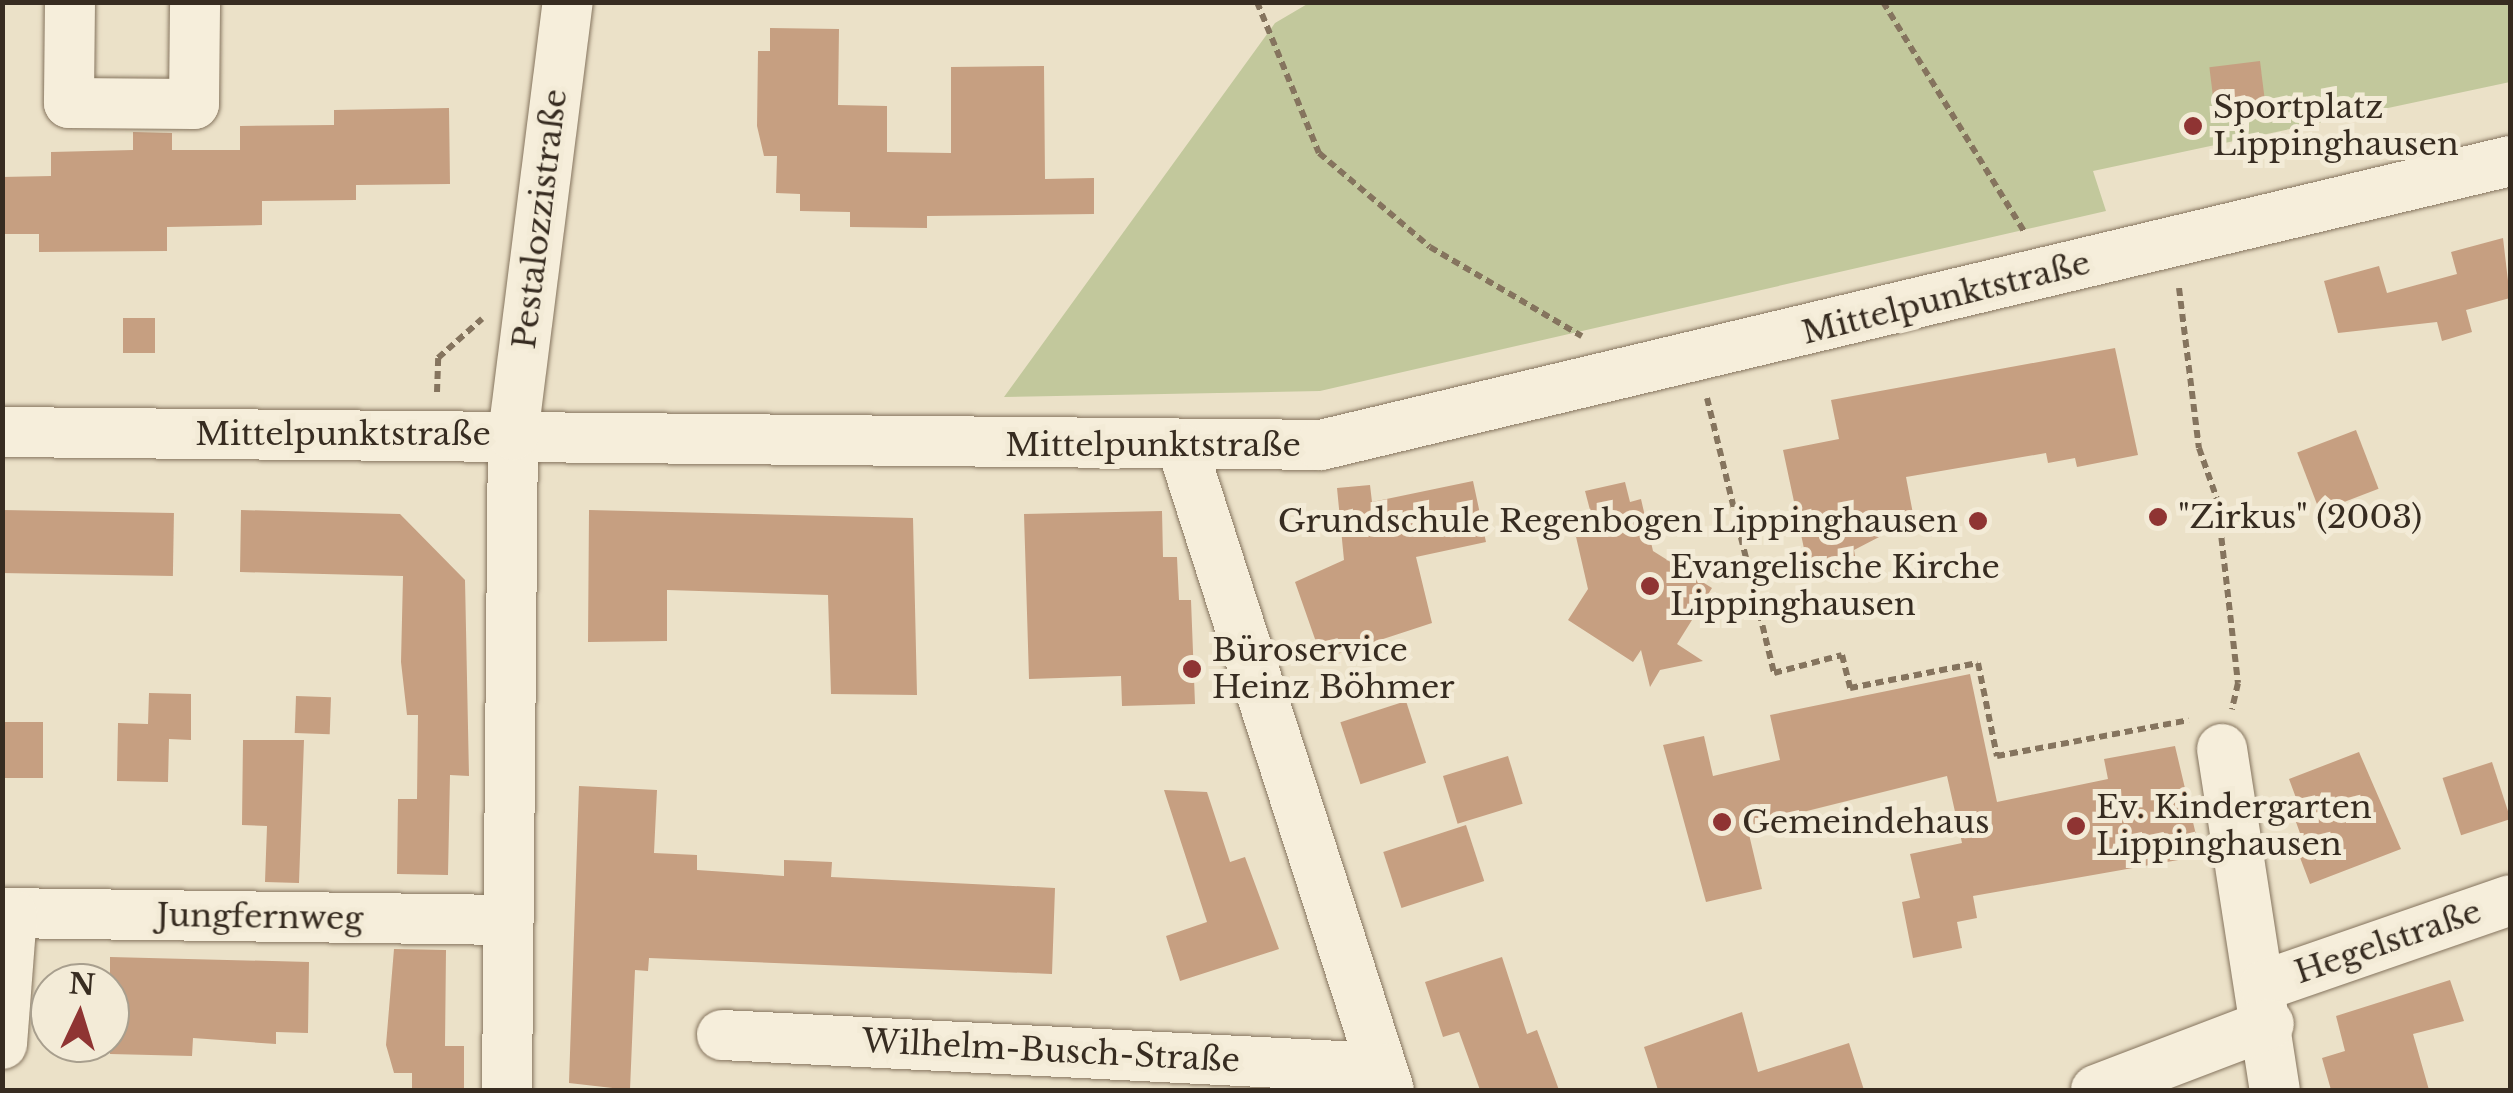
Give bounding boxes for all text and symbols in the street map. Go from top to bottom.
street label: Pestalozzistraße [505,87,575,351]
place label: Sportplatz Lippinghausen [2213,89,2459,164]
marker: Sportplatz Lippinghausen [2182,115,2204,137]
street label: Mittelpunktstraße [1798,244,2094,352]
street label: Mittelpunktstraße [195,415,491,453]
street label: Mittelpunktstraße [1005,426,1301,464]
place label: "Zirkus" (2003) [2178,498,2423,536]
place label: Grundschule Regenbogen Lippinghausen [1278,502,1958,540]
marker: "Zirkus" (2003) [2147,506,2169,528]
marker: Grundschule Regenbogen Lippinghausen [1967,510,1989,532]
place label: Evangelische Kirche Lippinghausen [1670,549,2000,624]
marker: Evangelische Kirche Lippinghausen [1639,575,1661,597]
place label: Büroservice Heinz Böhmer [1212,632,1455,707]
marker: Büroservice Heinz Böhmer [1181,658,1203,680]
place label: Ev. Kindergarten Lippinghausen [2096,789,2372,864]
place label: Gemeindehaus [1742,803,1989,841]
marker: Gemeindehaus [1711,811,1733,833]
marker: Ev. Kindergarten Lippinghausen [2065,815,2087,837]
street label: Hegelstraße [2290,892,2486,992]
street label: Jungfernweg [156,896,364,938]
north arrow [30,963,130,1063]
text: N [68,966,96,1003]
street label: Wilhelm-Busch-Straße [861,1022,1241,1080]

